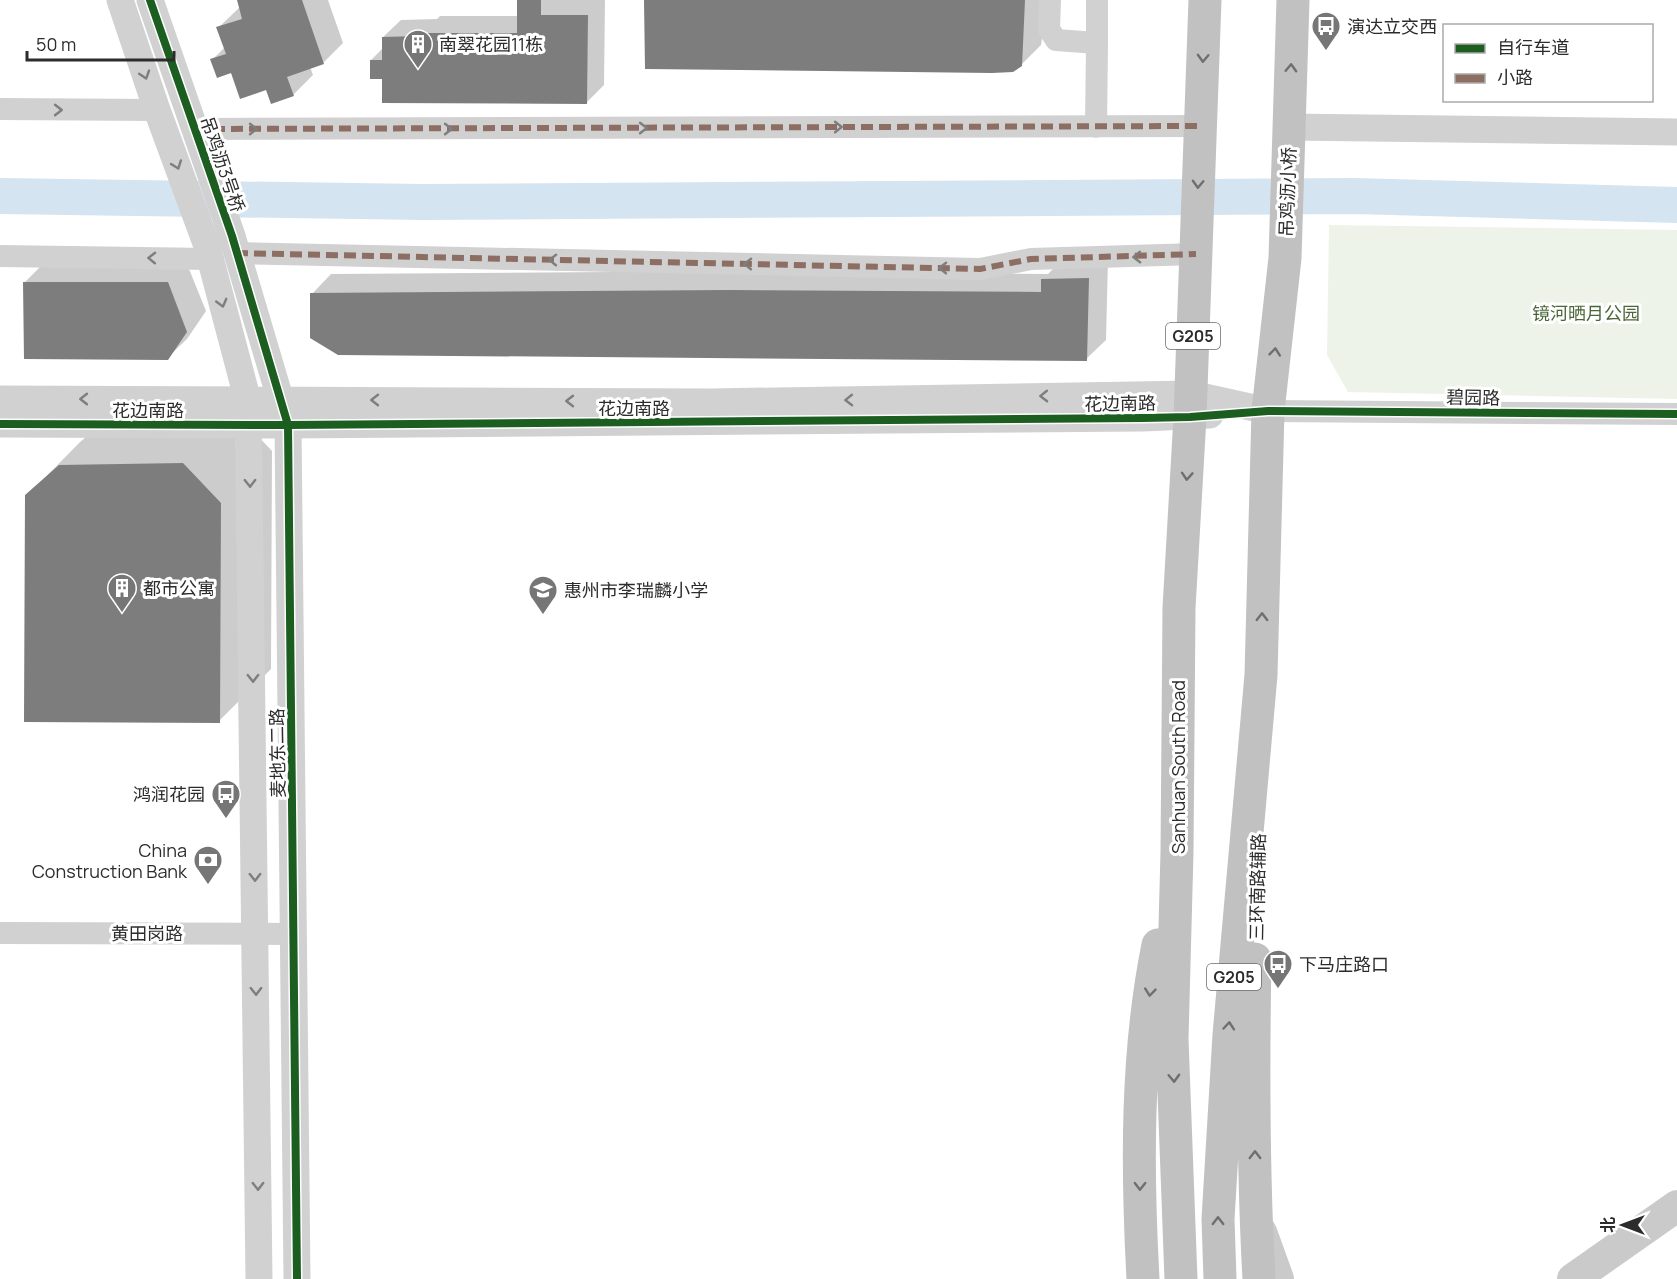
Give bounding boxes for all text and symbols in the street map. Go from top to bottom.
bus stop icon: 演达立交西 [1310,10,1342,52]
place label: 演达立交西 [1347,14,1437,38]
scale bar [27,24,174,62]
legend [1443,24,1653,102]
building icon: 南翠花园11栋 [402,28,434,70]
text: 50 m [36,32,76,56]
place label: 南翠花园11栋 [439,32,543,56]
text: 自行车道 [1497,35,1569,59]
one-way arrow [1196,54,1209,63]
one-way arrow [1285,64,1297,73]
text: 小路 [1497,65,1533,89]
one-way arrow [138,69,150,80]
one-way arrow [54,104,63,116]
street label: 吊鸡沥3号桥 [195,113,251,215]
one-way arrow [834,121,843,133]
one-way arrow [639,122,648,134]
one-way arrow [249,123,258,135]
one-way arrow [444,123,453,135]
street label: 吊鸡沥小桥 [1273,147,1301,237]
one-way arrow [169,159,182,170]
one-way arrow [1192,180,1205,189]
one-way arrow [1133,251,1142,263]
one-way arrow [147,252,156,264]
one-way arrow [549,254,558,266]
one-way arrow [744,258,753,271]
one-way arrow [939,262,948,274]
one-way arrow [215,297,227,307]
park label: 镜河晒月公园 [1532,301,1640,325]
road number: G205 [1166,323,1220,349]
one-way arrow [1268,348,1280,357]
street label: 碧园路 [1446,385,1500,409]
one-way arrow [1039,390,1048,402]
street label: 花边南路 [1084,390,1156,416]
one-way arrow [80,393,89,405]
one-way arrow [844,393,853,406]
one-way arrow [370,394,379,406]
one-way arrow [565,395,574,407]
street label: 花边南路 [598,396,670,420]
street label: 花边南路 [112,398,184,422]
one-way arrow [1180,471,1193,480]
one-way arrow [244,479,256,488]
building icon: 都市公寓 [106,572,138,614]
school or university icon: 惠州市李瑞麟小学 [527,574,559,616]
place label: 都市公寓 [143,576,215,600]
place label: 惠州市李瑞麟小学 [564,578,708,602]
one-way arrow [1256,612,1268,621]
one-way arrow [246,674,259,683]
street label: Sanhuan South Road [1166,680,1190,854]
street label: 麦地东二路 [264,708,290,798]
bus stop icon: 鸿润花园 [210,778,242,820]
place label: 鸿润花园 [133,782,205,806]
street label: 三环南路辅路 [1244,833,1270,941]
place label: China Construction Bank [32,838,188,883]
bank icon: China Construction Bank [192,844,224,886]
one-way arrow [249,872,261,881]
street label: 黄田岗路 [111,921,183,945]
bus stop icon: 下马庄路口 [1262,948,1294,990]
place label: 下马庄路口 [1299,952,1389,976]
road number: G205 [1207,964,1261,990]
one-way arrow [250,987,262,996]
one-way arrow [1144,987,1157,996]
one-way arrow [1222,1021,1235,1030]
one-way arrow [1167,1074,1180,1083]
one-way arrow [1249,1150,1261,1159]
one-way arrow [252,1182,264,1191]
one-way arrow [1134,1182,1146,1191]
north arrow [1593,1195,1653,1255]
one-way arrow [1212,1216,1224,1225]
text: 北 [1597,1217,1619,1233]

